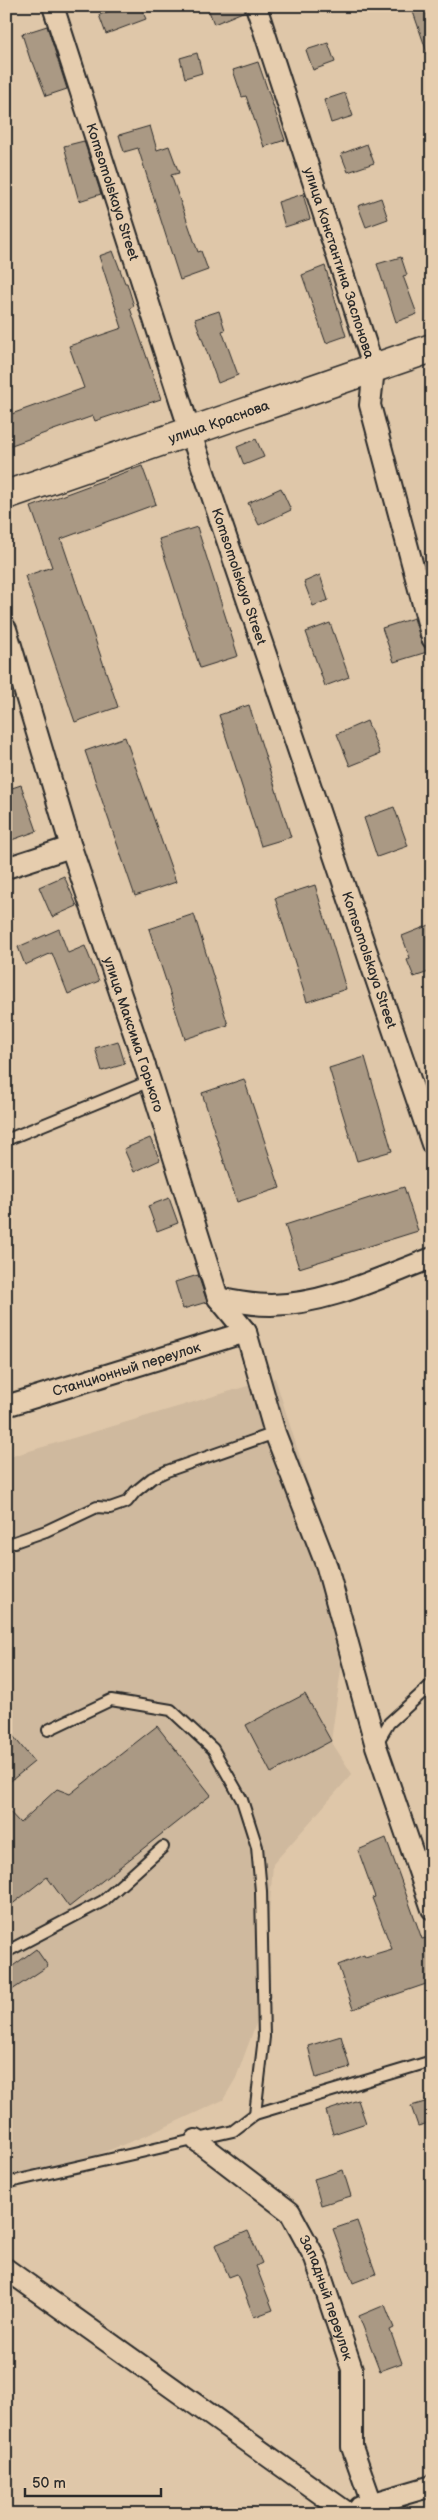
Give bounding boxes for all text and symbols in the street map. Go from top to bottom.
street label: Komsomolskaya Street [83,121,143,263]
street label: улица Константина Заслонова [300,165,379,361]
street label: улица Краснова [166,396,272,447]
street label: Komsomolskaya Street [208,506,271,648]
street label: Komsomolskaya Street [338,889,401,1031]
street label: улица Максима Горького [100,954,168,1114]
street label: Станционный переулок [50,1338,203,1400]
street label: Западный переулок [296,2232,357,2363]
scale bar [25,2465,161,2497]
text: 50 m [32,2474,66,2493]

